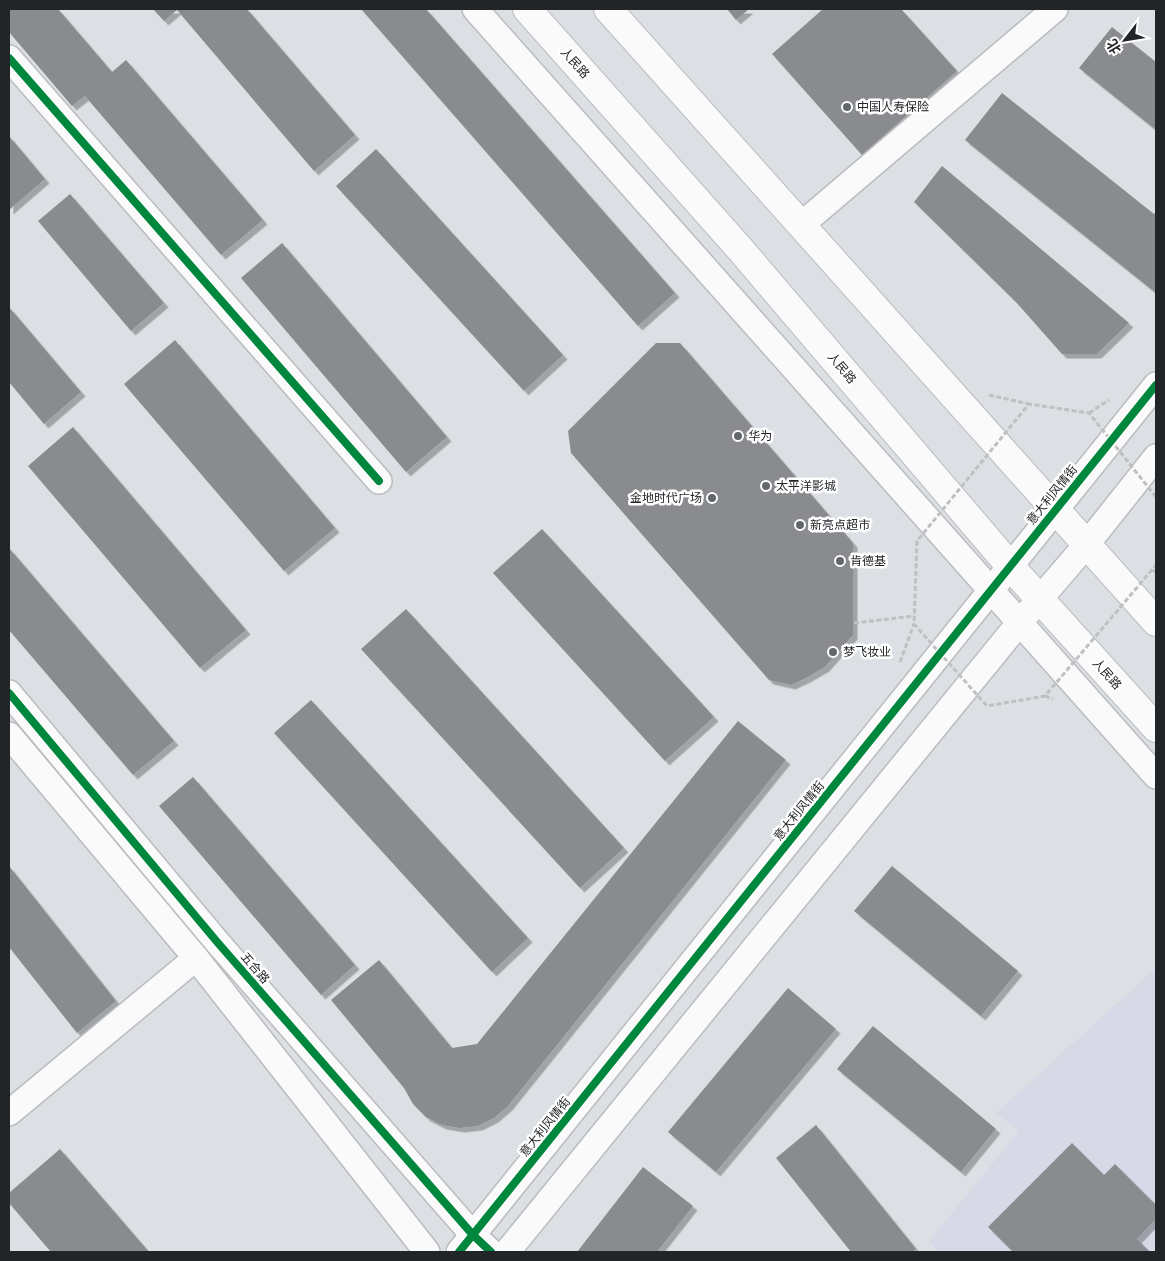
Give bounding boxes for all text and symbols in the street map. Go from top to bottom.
north arrow [1100,15,1150,65]
text: 北 [1103,36,1125,57]
street label: 人民路 [558,45,592,81]
place label: 中国人寿保险 [857,100,929,114]
marker: 中国人寿保险 [841,101,853,113]
street label: 人民路 [825,350,859,386]
place label: 华为 [748,429,772,443]
marker: 华为 [732,430,744,442]
street label: 意大利风情街 [1024,463,1080,527]
place label: 太平洋影城 [776,479,836,493]
marker: 太平洋影城 [760,480,772,492]
place label: 金地时代广场 [630,491,702,505]
marker: 金地时代广场 [706,492,718,504]
place label: 新亮点超市 [810,518,870,532]
marker: 新亮点超市 [794,519,806,531]
place label: 肯德基 [850,554,886,568]
marker: 肯德基 [834,555,846,567]
place label: 梦飞妆业 [843,645,891,659]
marker: 梦飞妆业 [827,646,839,658]
street label: 人民路 [1090,656,1124,692]
street label: 意大利风情街 [771,779,827,843]
street label: 五合路 [238,950,272,986]
street label: 意大利风情街 [517,1095,573,1159]

